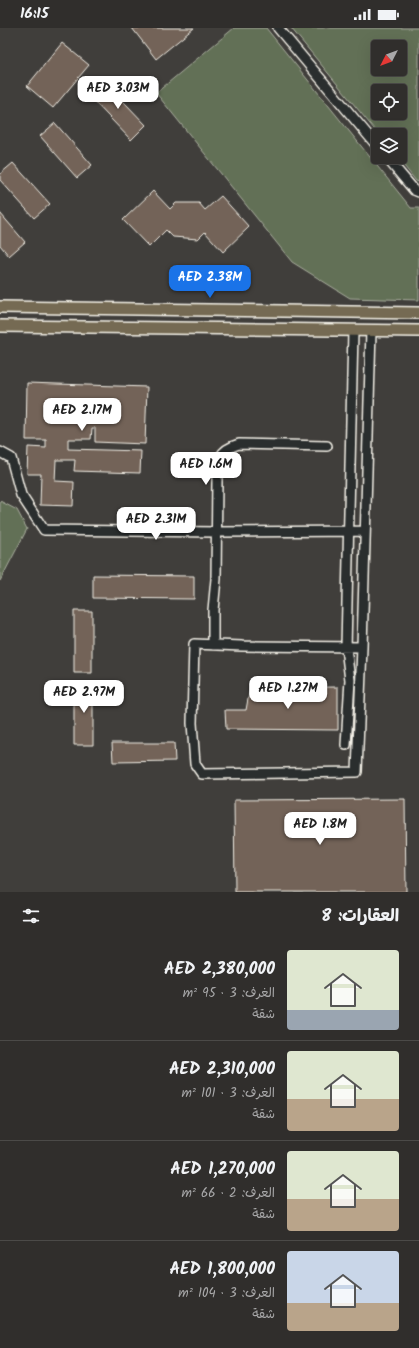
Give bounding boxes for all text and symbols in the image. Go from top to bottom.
text: 16:15 [20,2,48,26]
north arrow [371,40,407,76]
map controls [371,40,407,164]
pin: AED 3.03M [72,76,164,110]
text: AED 3.03M [87,78,149,99]
button: locate [371,84,407,120]
button: layers [371,128,407,164]
pin: AED 2.38M [164,265,256,299]
text: AED 2.38M [178,267,242,288]
pin: AED 2.17M [36,398,128,432]
text: AED 2.17M [52,400,112,421]
pin: AED 1.6M [165,452,247,486]
text: AED 1.6M [180,454,232,475]
pin: AED 2.31M [110,507,202,541]
text: AED 2.31M [126,509,186,530]
pin: AED 1.27M [242,676,334,710]
text: AED 1.27M [258,678,318,699]
pin: AED 2.97M [38,680,130,714]
text: AED 2.97M [53,682,115,703]
pin: AED 1.8M [279,812,361,846]
text: AED 1.8M [293,814,347,835]
text: العقارات: 8 [321,903,399,930]
icon: filters [20,905,42,927]
text: AED 2,380,000 [164,956,275,983]
icon: home [319,966,367,1014]
text: الغرف: 3 · 95 m² [183,983,275,1004]
text: شقة [252,1004,275,1025]
text: AED 2,310,000 [169,1056,275,1083]
icon: home [319,1067,367,1115]
text: الغرف: 3 · 101 m² [181,1083,275,1104]
text: شقة [252,1104,275,1125]
text: AED 1,270,000 [170,1156,275,1183]
icon: home [319,1167,367,1215]
text: الغرف: 2 · 66 m² [181,1183,275,1204]
text: شقة [252,1204,275,1225]
text: AED 1,800,000 [169,1256,275,1283]
icon: home [319,1267,367,1315]
text: الغرف: 3 · 104 m² [178,1283,275,1304]
text: شقة [252,1304,275,1325]

